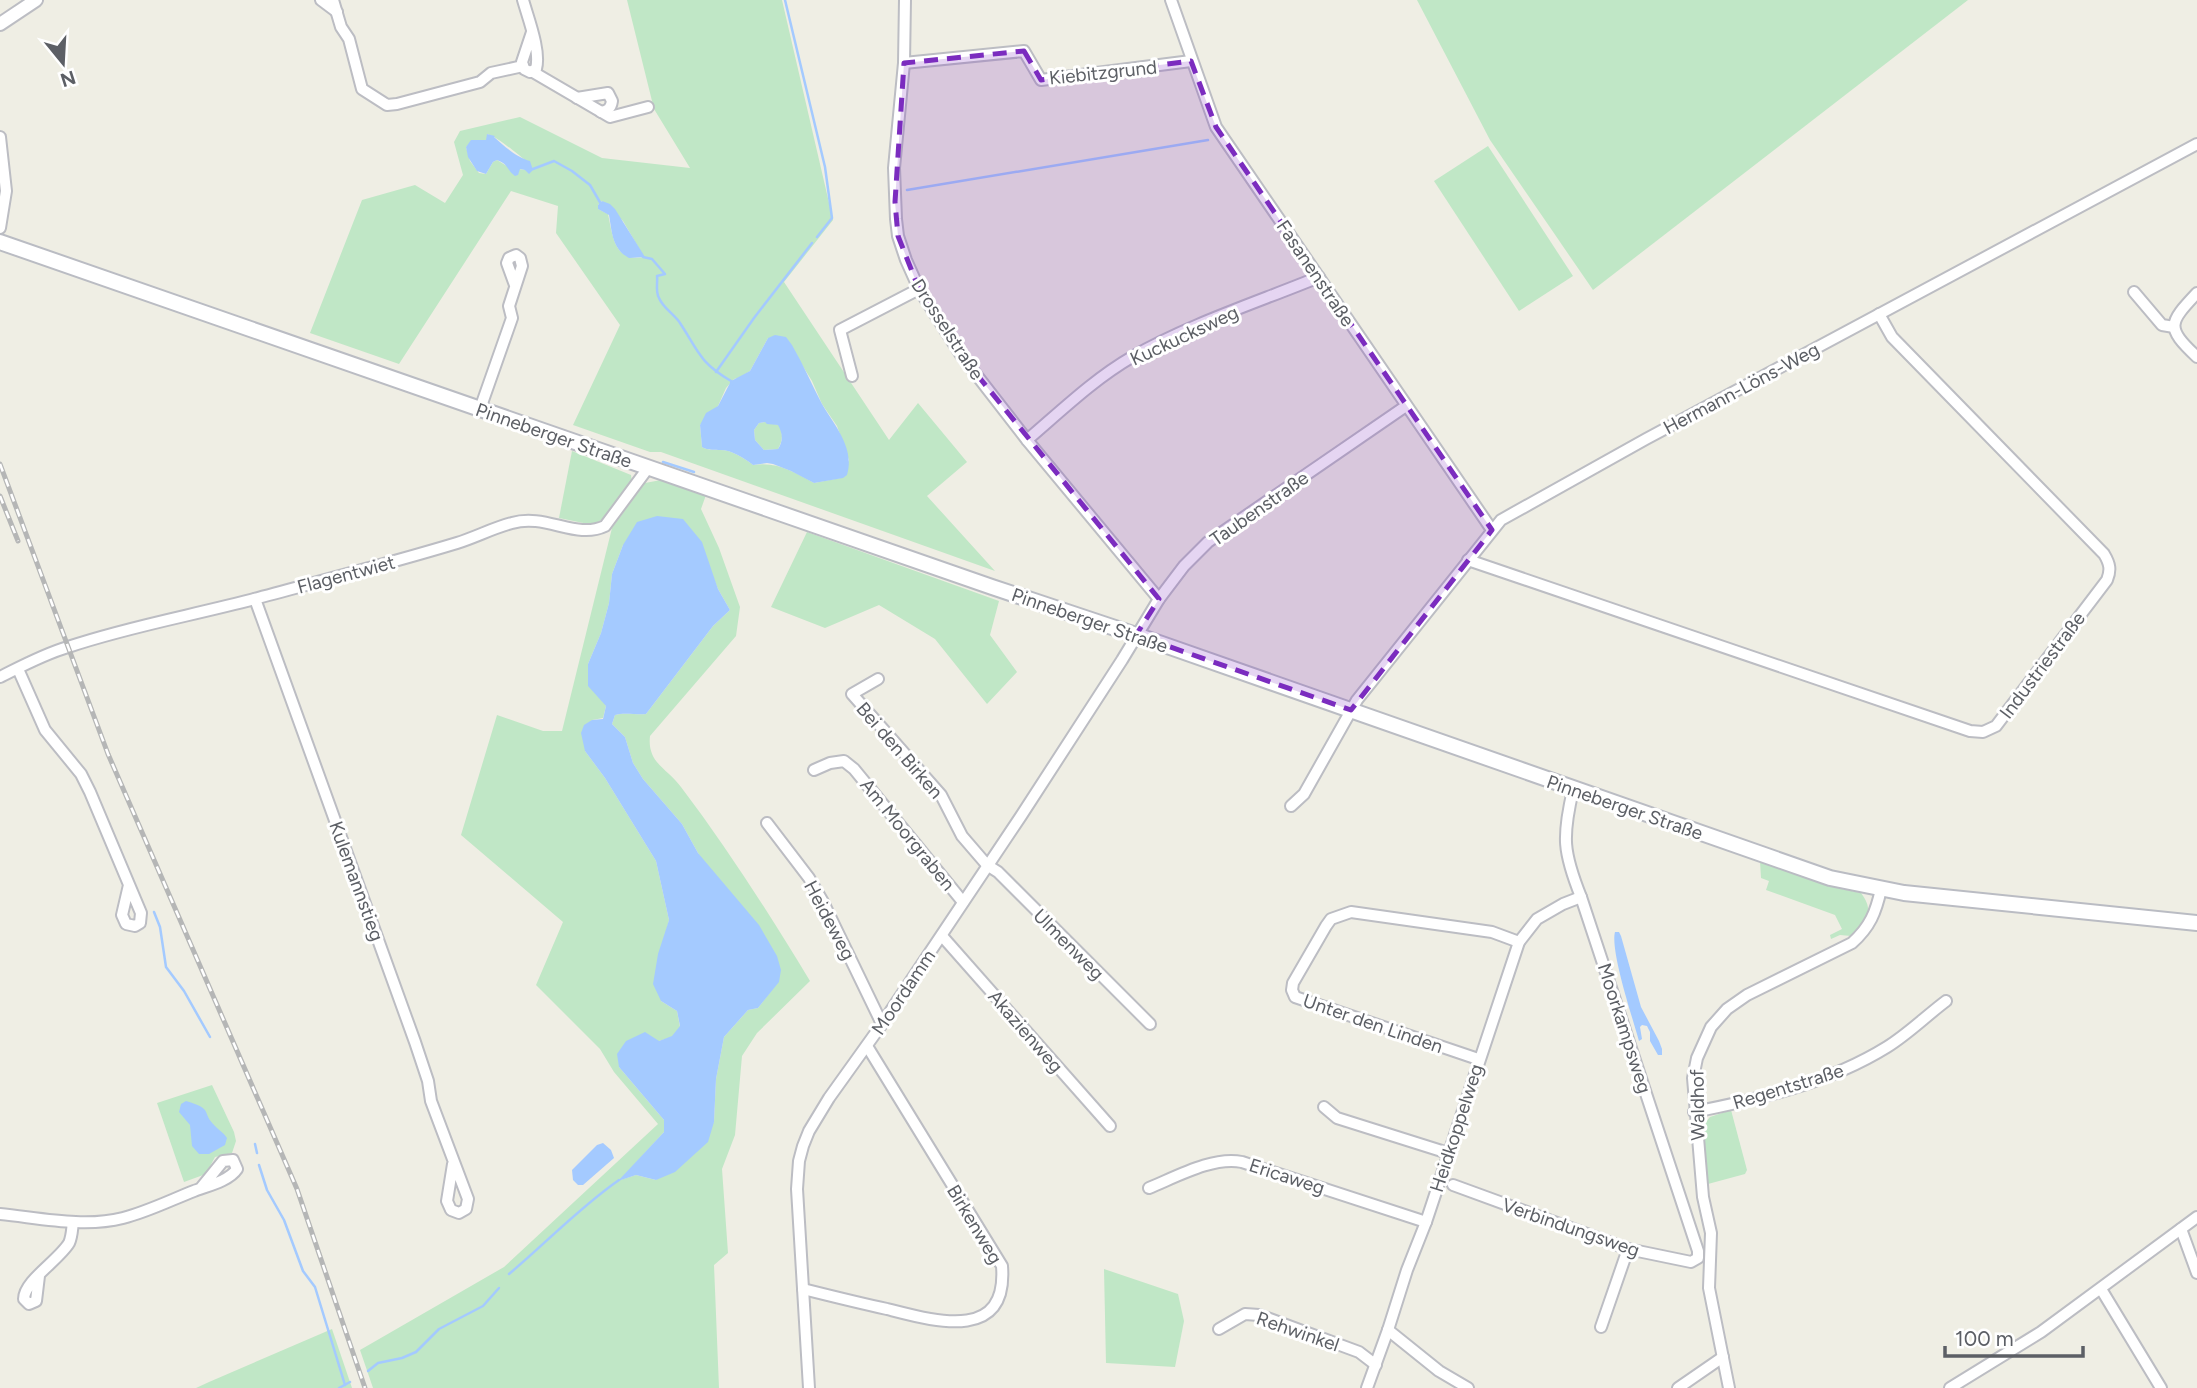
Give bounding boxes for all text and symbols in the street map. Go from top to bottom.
north arrow [28,28,98,98]
street label: Kiebitzgrund [1048,55,1158,90]
text: N [58,65,79,92]
street label: Fasanenstraße [1272,216,1360,331]
street label: Drosselstraße [906,274,989,384]
street label: Kuckucksweg [1126,300,1242,371]
street label: Hermann-Löns-Weg [1659,338,1823,439]
street label: Pinneberger Straße [473,398,635,473]
street label: Taubenstraße [1206,466,1313,551]
street label: Flagentwiet [295,550,398,599]
street label: Pinneberger Straße [1009,583,1171,658]
street label: Industriestraße [1995,607,2090,723]
street label: Bei den Birken [851,697,948,803]
street label: Pinneberger Straße [1544,770,1706,845]
street label: Am Moorgraben [855,774,960,895]
street label: Kulemannstieg [324,818,389,944]
street label: Heideweg [799,877,860,964]
street label: Ulmenweg [1028,904,1109,985]
street label: Moordamm [867,945,940,1039]
street label: Moorkampsweg [1593,960,1656,1096]
street label: Akazienweg [983,985,1068,1077]
street label: Unter den Linden [1300,989,1446,1058]
street label: Regentstraße [1730,1059,1846,1114]
street label: Heidkoppelweg [1425,1061,1488,1195]
street label: Waldhof [1685,1069,1710,1141]
street label: Ericaweg [1246,1153,1328,1199]
street label: Birkenweg [942,1180,1007,1268]
street label: Verbindungsweg [1499,1193,1643,1262]
street label: Rehwinkel [1253,1307,1342,1356]
scale bar [1945,1314,2083,1358]
text: 100 m [1955,1326,2014,1351]

